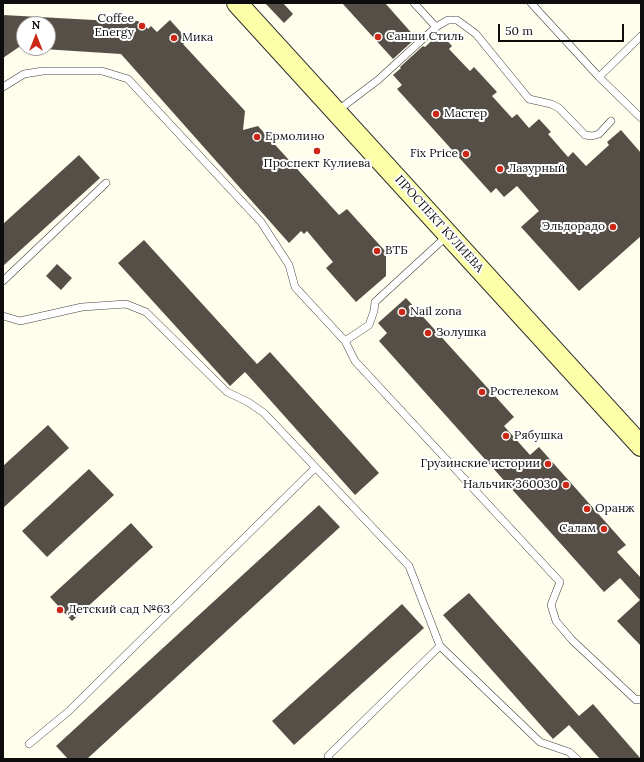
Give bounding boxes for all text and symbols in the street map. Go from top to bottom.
place label: Coffee Energy [94,12,134,40]
north arrow [16,16,56,56]
scale bar [500,16,626,42]
text: N [32,18,40,32]
marker: Coffee Energy [137,21,147,31]
text: 50 m [505,23,533,38]
place label: Санши Стиль [386,30,464,44]
place label: Мика [182,31,213,45]
marker: Санши Стиль [373,32,383,42]
marker: Мика [169,33,179,43]
place label: Мастер [444,107,487,121]
marker: Мастер [431,109,441,119]
place label: Ермолино [265,130,325,144]
marker: Ермолино [252,132,262,142]
marker: Проспект Кулиева [312,146,322,156]
place label: Fix Price [410,147,458,161]
marker: Fix Price [461,149,471,159]
place label: Проспект Кулиева [264,157,370,171]
place label: Лазурный [508,162,565,176]
marker: Лазурный [495,164,505,174]
street label: ПРОСПЕКТ КУЛИЕВА [392,173,486,275]
place label: Эльдорадо [542,220,605,234]
marker: Эльдорадо [608,222,618,232]
place label: ВТБ [385,244,408,258]
marker: ВТБ [372,246,382,256]
place label: Nail zona [410,305,462,319]
marker: Nail zona [397,307,407,317]
place label: Золушка [436,326,486,340]
marker: Золушка [423,328,433,338]
place label: Ростелеком [490,385,559,399]
marker: Ростелеком [477,387,487,397]
place label: Рябушка [514,429,563,443]
marker: Рябушка [501,431,511,441]
place label: Грузинские истории [420,457,540,471]
marker: Грузинские истории [543,459,553,469]
place label: Нальчик 360030 [463,478,558,492]
marker: Нальчик 360030 [561,480,571,490]
place label: Оранж [595,502,635,516]
marker: Оранж [582,504,592,514]
place label: Салам [559,522,596,536]
marker: Салам [599,524,609,534]
place label: Детский сад №63 [68,603,170,617]
marker: Детский сад №63 [55,605,65,615]

